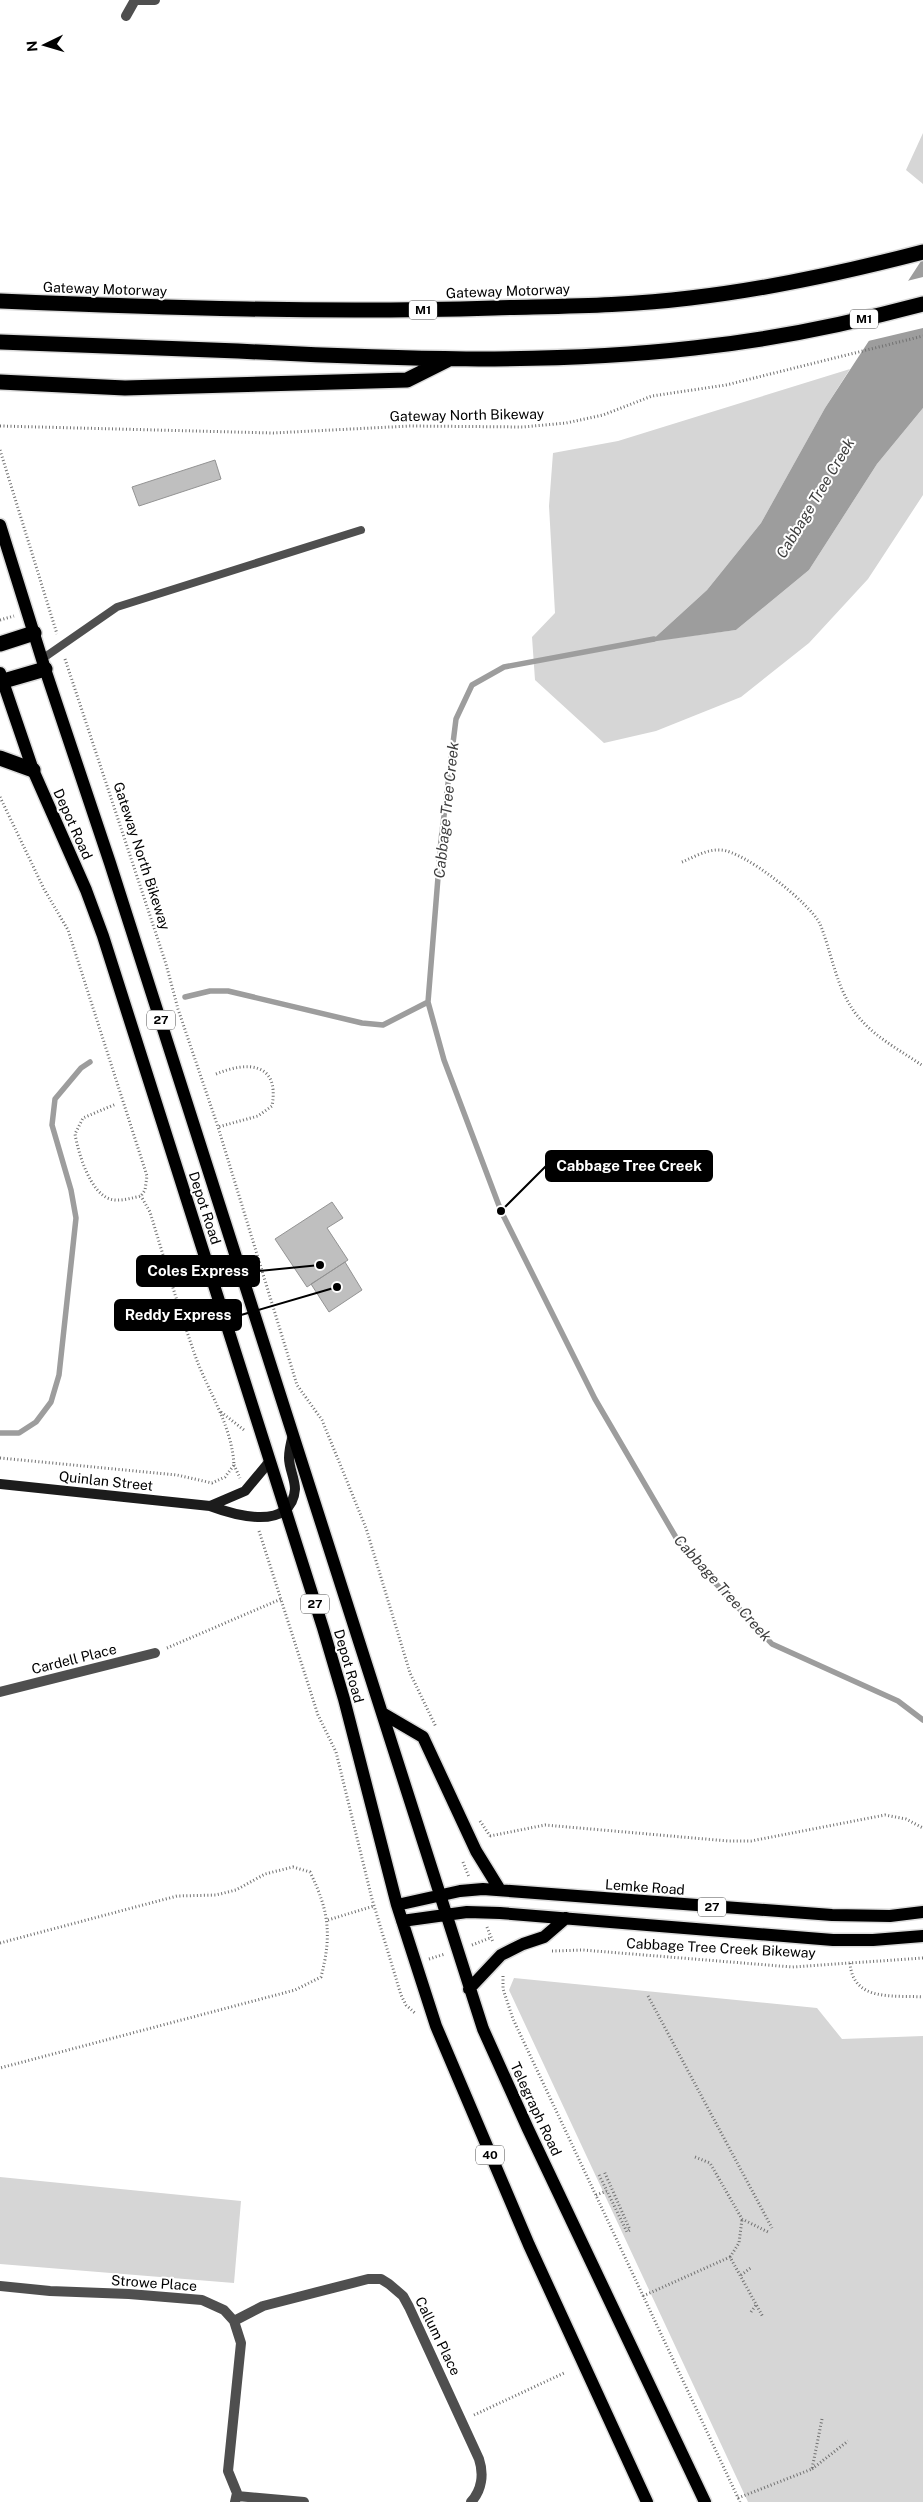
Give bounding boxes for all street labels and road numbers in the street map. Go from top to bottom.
street label: Gateway Motorway [43,279,168,299]
street label: Gateway Motorway [446,281,571,301]
road number: M1 [409,300,437,320]
road number: M1 [850,310,878,328]
street label: Gateway North Bikeway [390,406,545,424]
street label: Gateway North Bikeway [111,780,174,932]
street label: Depot Road [50,786,96,862]
road number: 27 [147,1010,175,1030]
street label: Depot Road [186,1170,224,1246]
street label: Quinlan Street [58,1468,154,1494]
road number: 27 [301,1595,329,1614]
street label: Depot Road [331,1627,367,1705]
street label: Cardell Place [30,1641,118,1677]
street label: Lemke Road [605,1876,685,1898]
road number: 27 [698,1898,726,1916]
street label: Cabbage Tree Creek Bikeway [626,1935,817,1961]
street label: Telegraph Road [507,2060,565,2158]
road number: 40 [476,2146,504,2164]
street label: Strowe Place [111,2272,198,2294]
street label: Callum Place [412,2294,464,2378]

